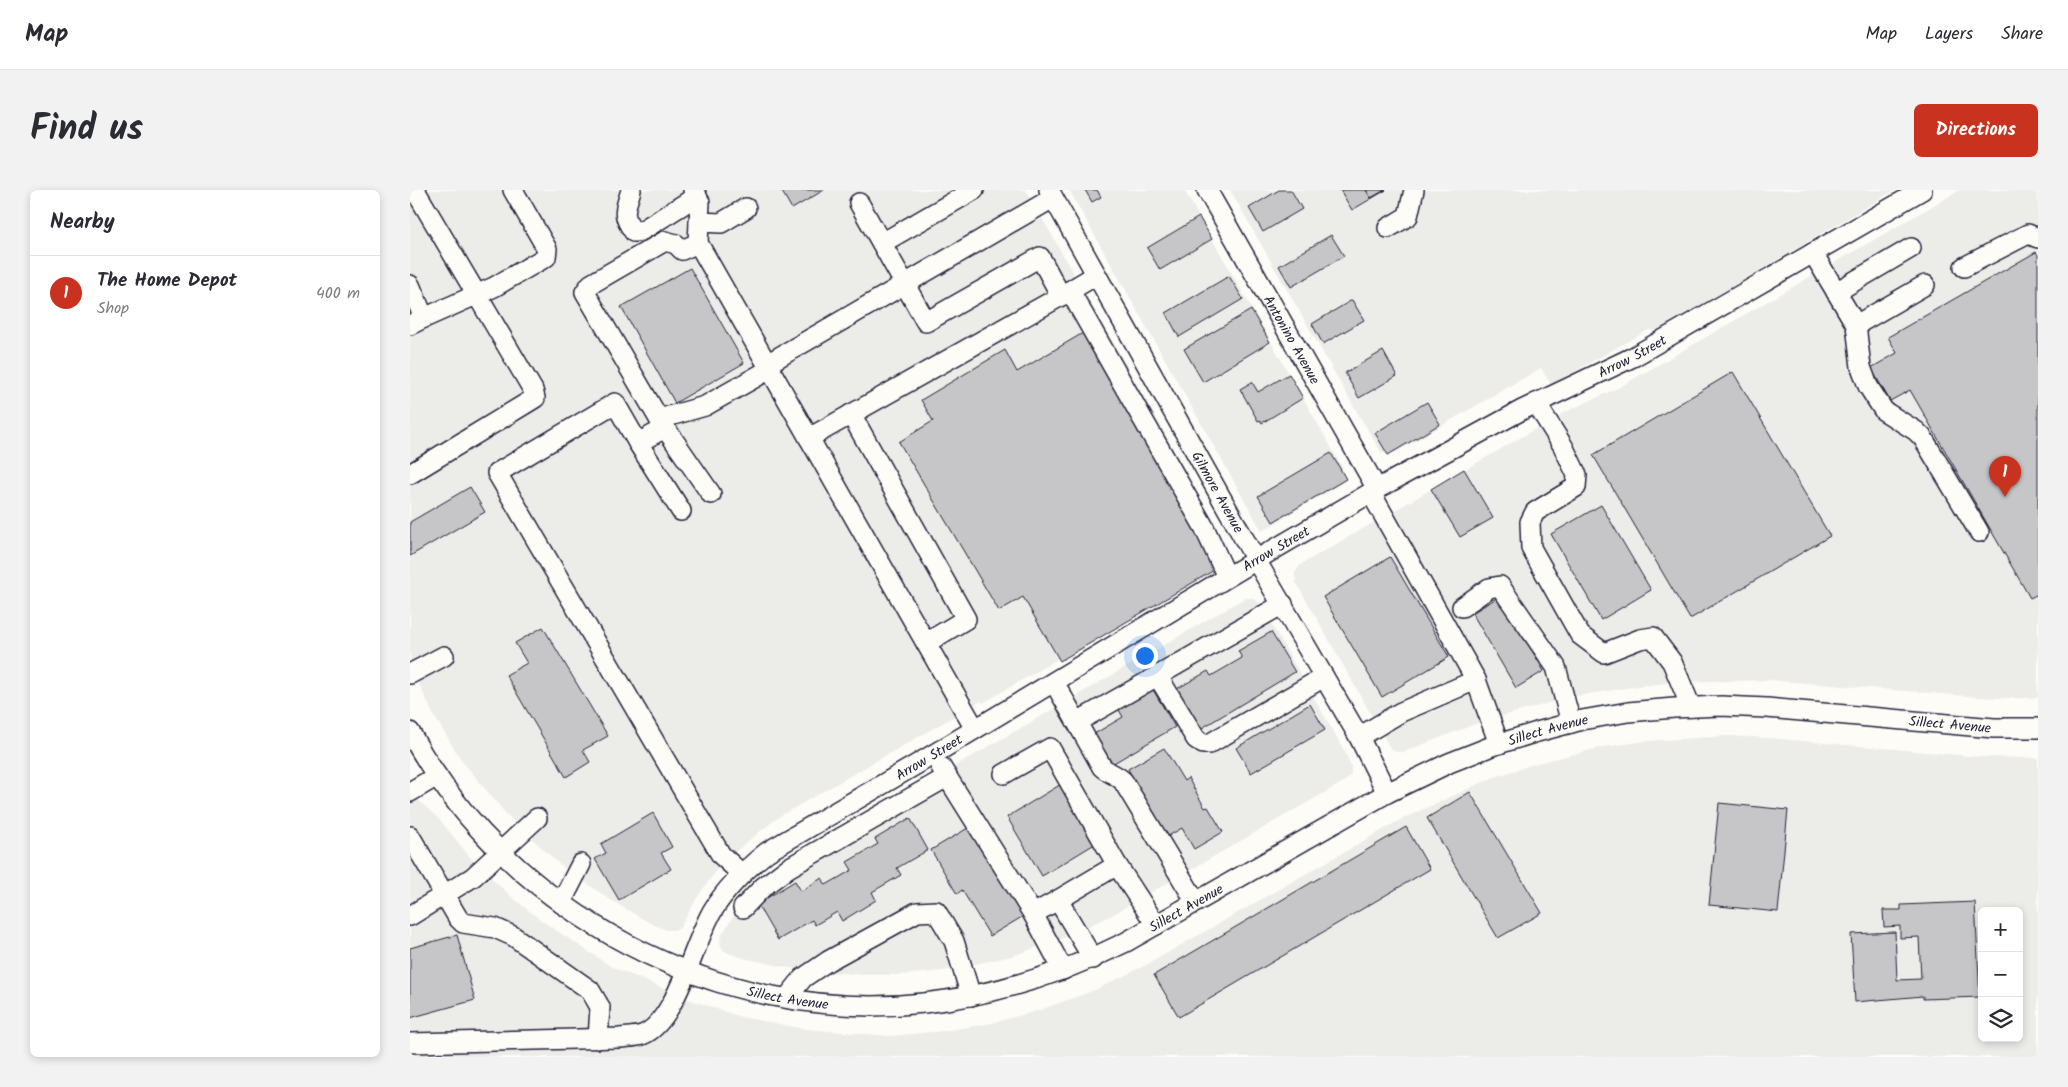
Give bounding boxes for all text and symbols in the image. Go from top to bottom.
text: Map [25,15,68,54]
text: Map [1866,20,1897,49]
text: Layers [1925,20,1973,49]
text: Share [2001,20,2043,49]
text: Find us [30,102,143,158]
button: Directions [1914,104,2038,157]
text: Nearby [50,206,115,239]
text: The Home Depot [97,266,237,296]
text: 1 [64,281,68,306]
text: 400 m [316,281,360,306]
street label: Antonino Avenue [1257,291,1326,389]
text: Shop [97,296,129,321]
street label: Arrow Street [1595,330,1672,384]
street label: Gilmore Avenue [1185,448,1249,538]
pin: 1 [1989,456,2021,497]
street label: Arrow Street [1239,520,1315,578]
your location [1132,643,1158,669]
street label: Sillect Avenue [1505,709,1591,752]
street label: Sillect Avenue [1908,711,1993,740]
street label: Arrow Street [892,729,968,786]
street label: Sillect Avenue [1145,878,1228,939]
map controls [1978,907,2023,1042]
button: + [1978,907,2023,952]
button: − [1978,952,2023,997]
street label: Sillect Avenue [744,981,830,1016]
button: layers [1978,997,2023,1042]

